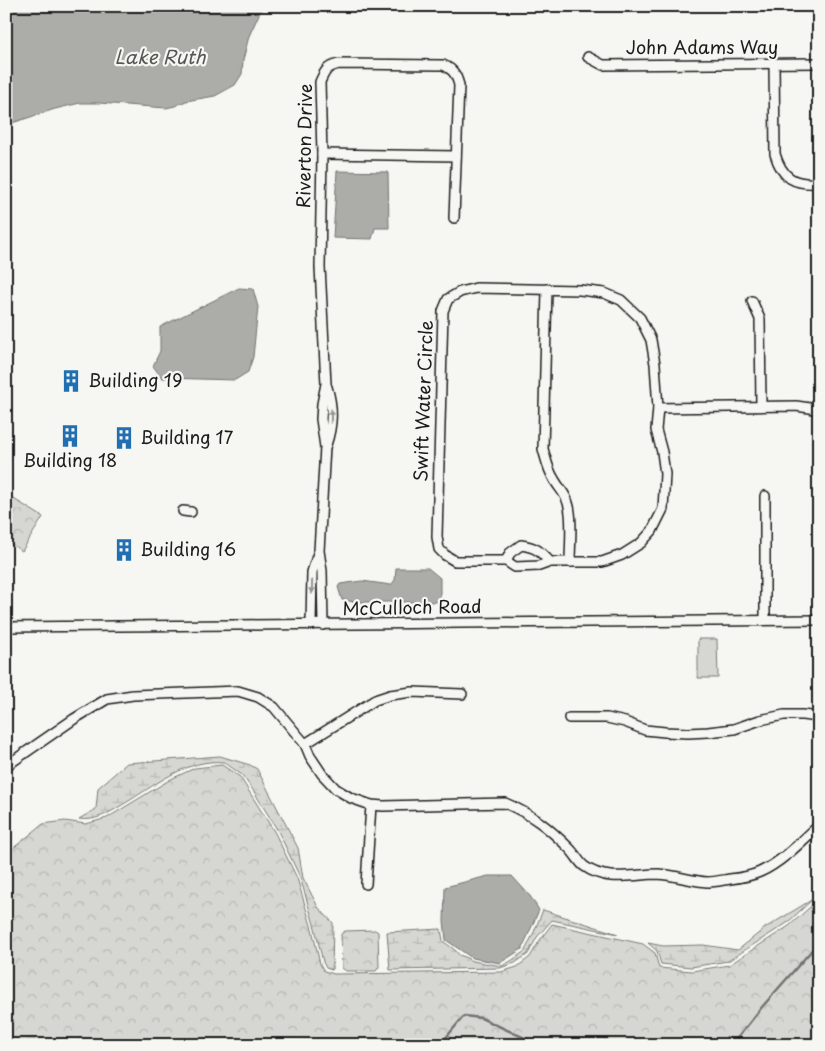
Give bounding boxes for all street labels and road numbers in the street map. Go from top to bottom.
street label: John Adams Way [626,33,778,60]
street label: Riverton Drive [289,83,318,209]
street label: Swift Water Circle [406,320,439,482]
street label: McCulloch Road [342,592,482,621]

